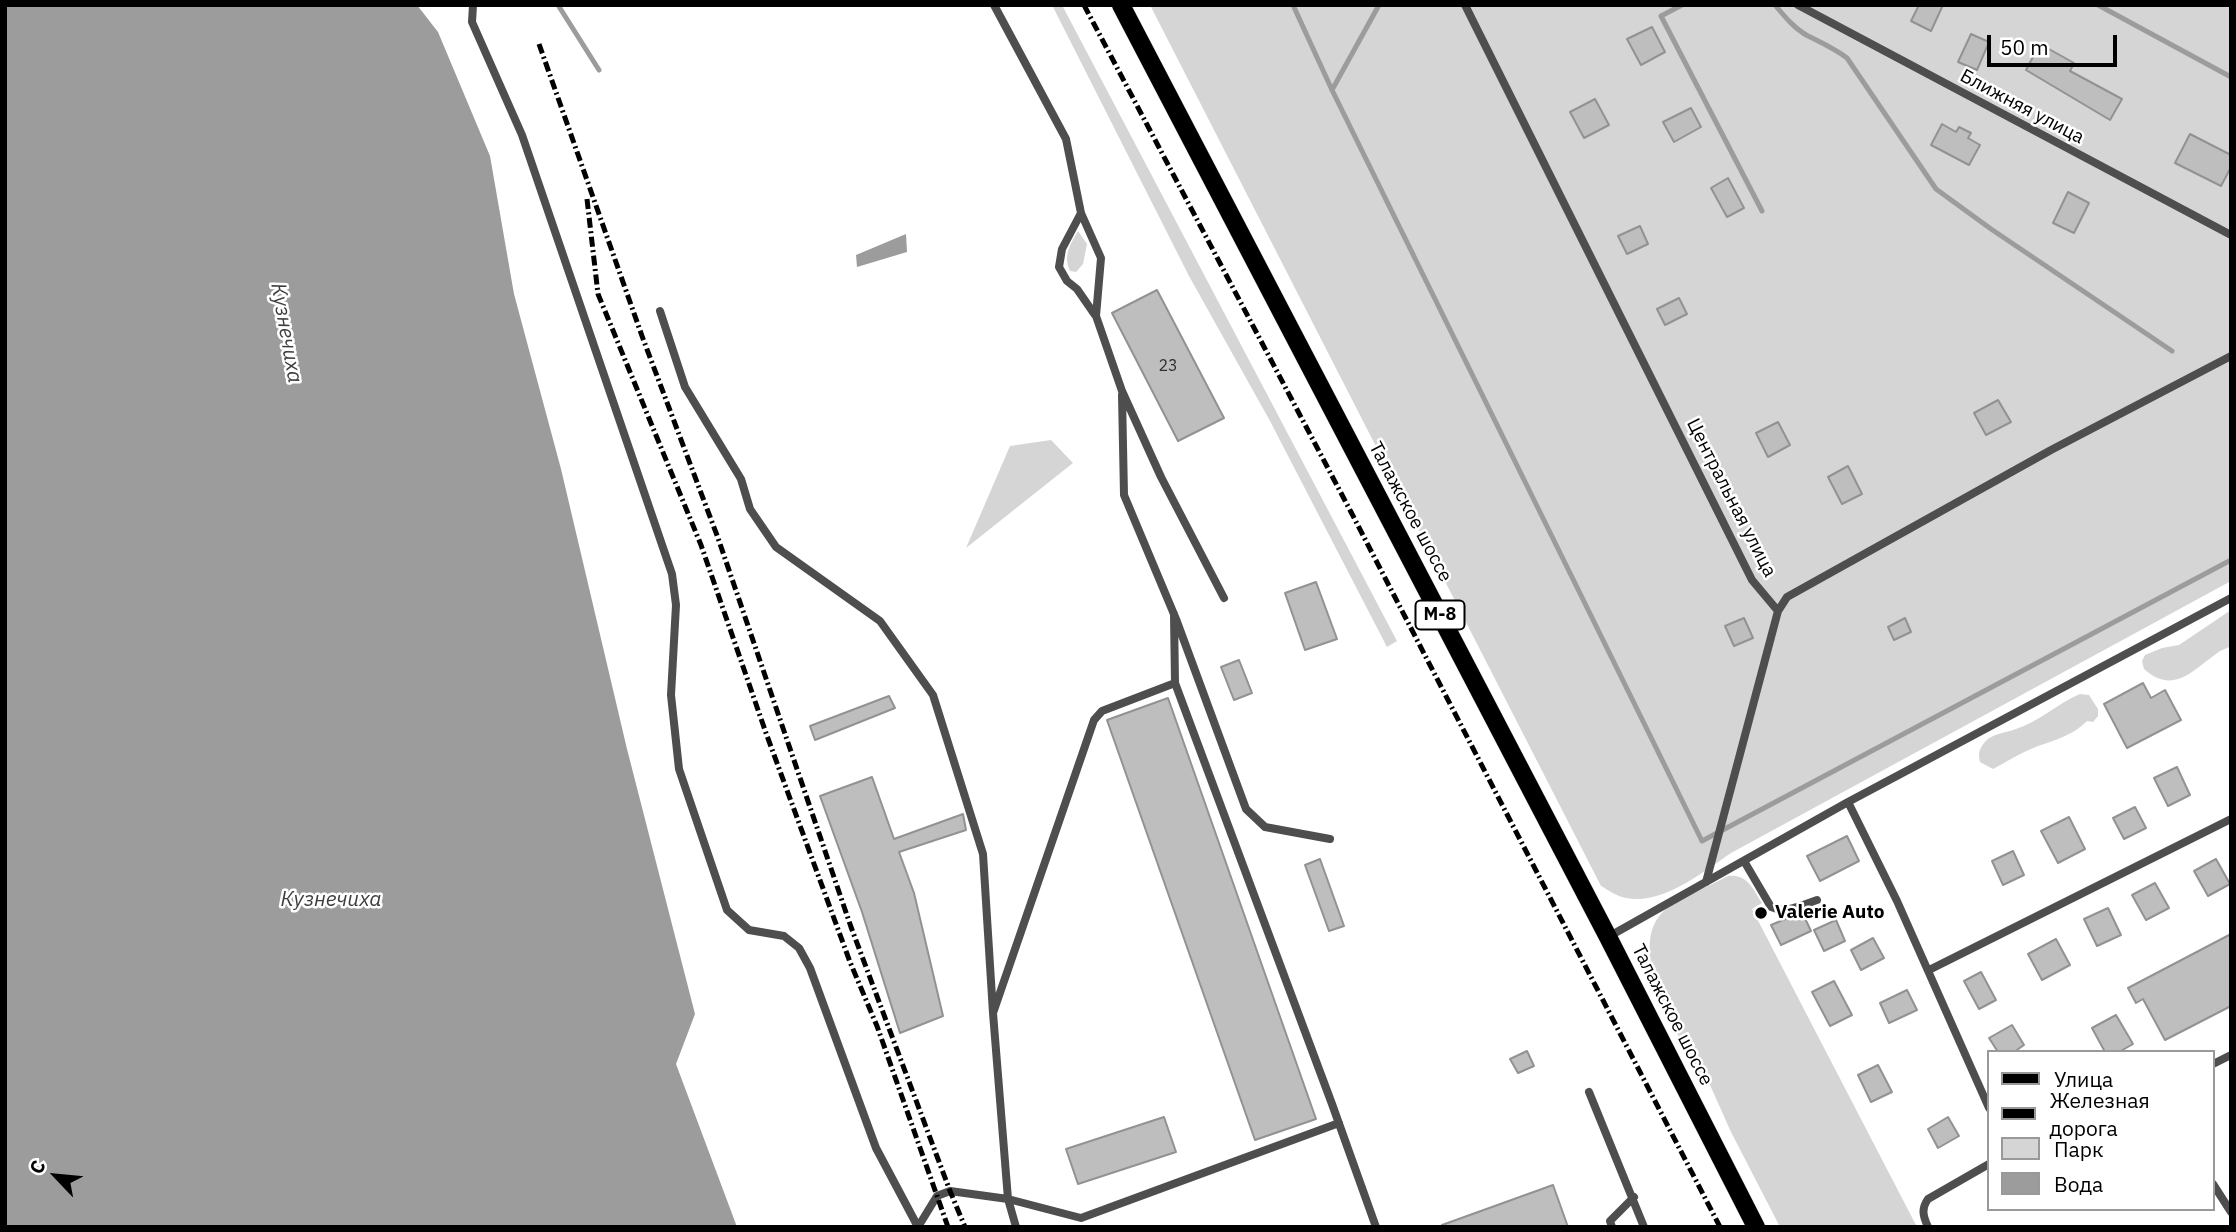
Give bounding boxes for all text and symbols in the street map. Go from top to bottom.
scale bar [1991,21,2120,65]
text: 50 m [2000,33,2049,61]
street label: Ближняя улица [1956,65,2088,149]
water label: Кузнечиха [265,281,307,385]
house number: 23 [1158,356,1178,376]
street label: Центральная улица [1681,415,1781,581]
street label: Талажское шоссе [1363,438,1457,586]
road number: М-8 [1416,600,1464,630]
water label: Кузнечиха [280,887,382,913]
place label: Valerie Auto [1775,902,1884,924]
marker: Valerie Auto [1753,905,1769,921]
street label: Талажское шоссе [1627,941,1717,1089]
legend [1988,1050,2215,1211]
text: Улица [2054,1065,2113,1093]
text: Железная дорога [2050,1086,2150,1142]
text: Парк [2054,1135,2104,1163]
north arrow [21,1141,91,1211]
text: С [24,1156,51,1178]
text: Вода [2054,1170,2103,1198]

